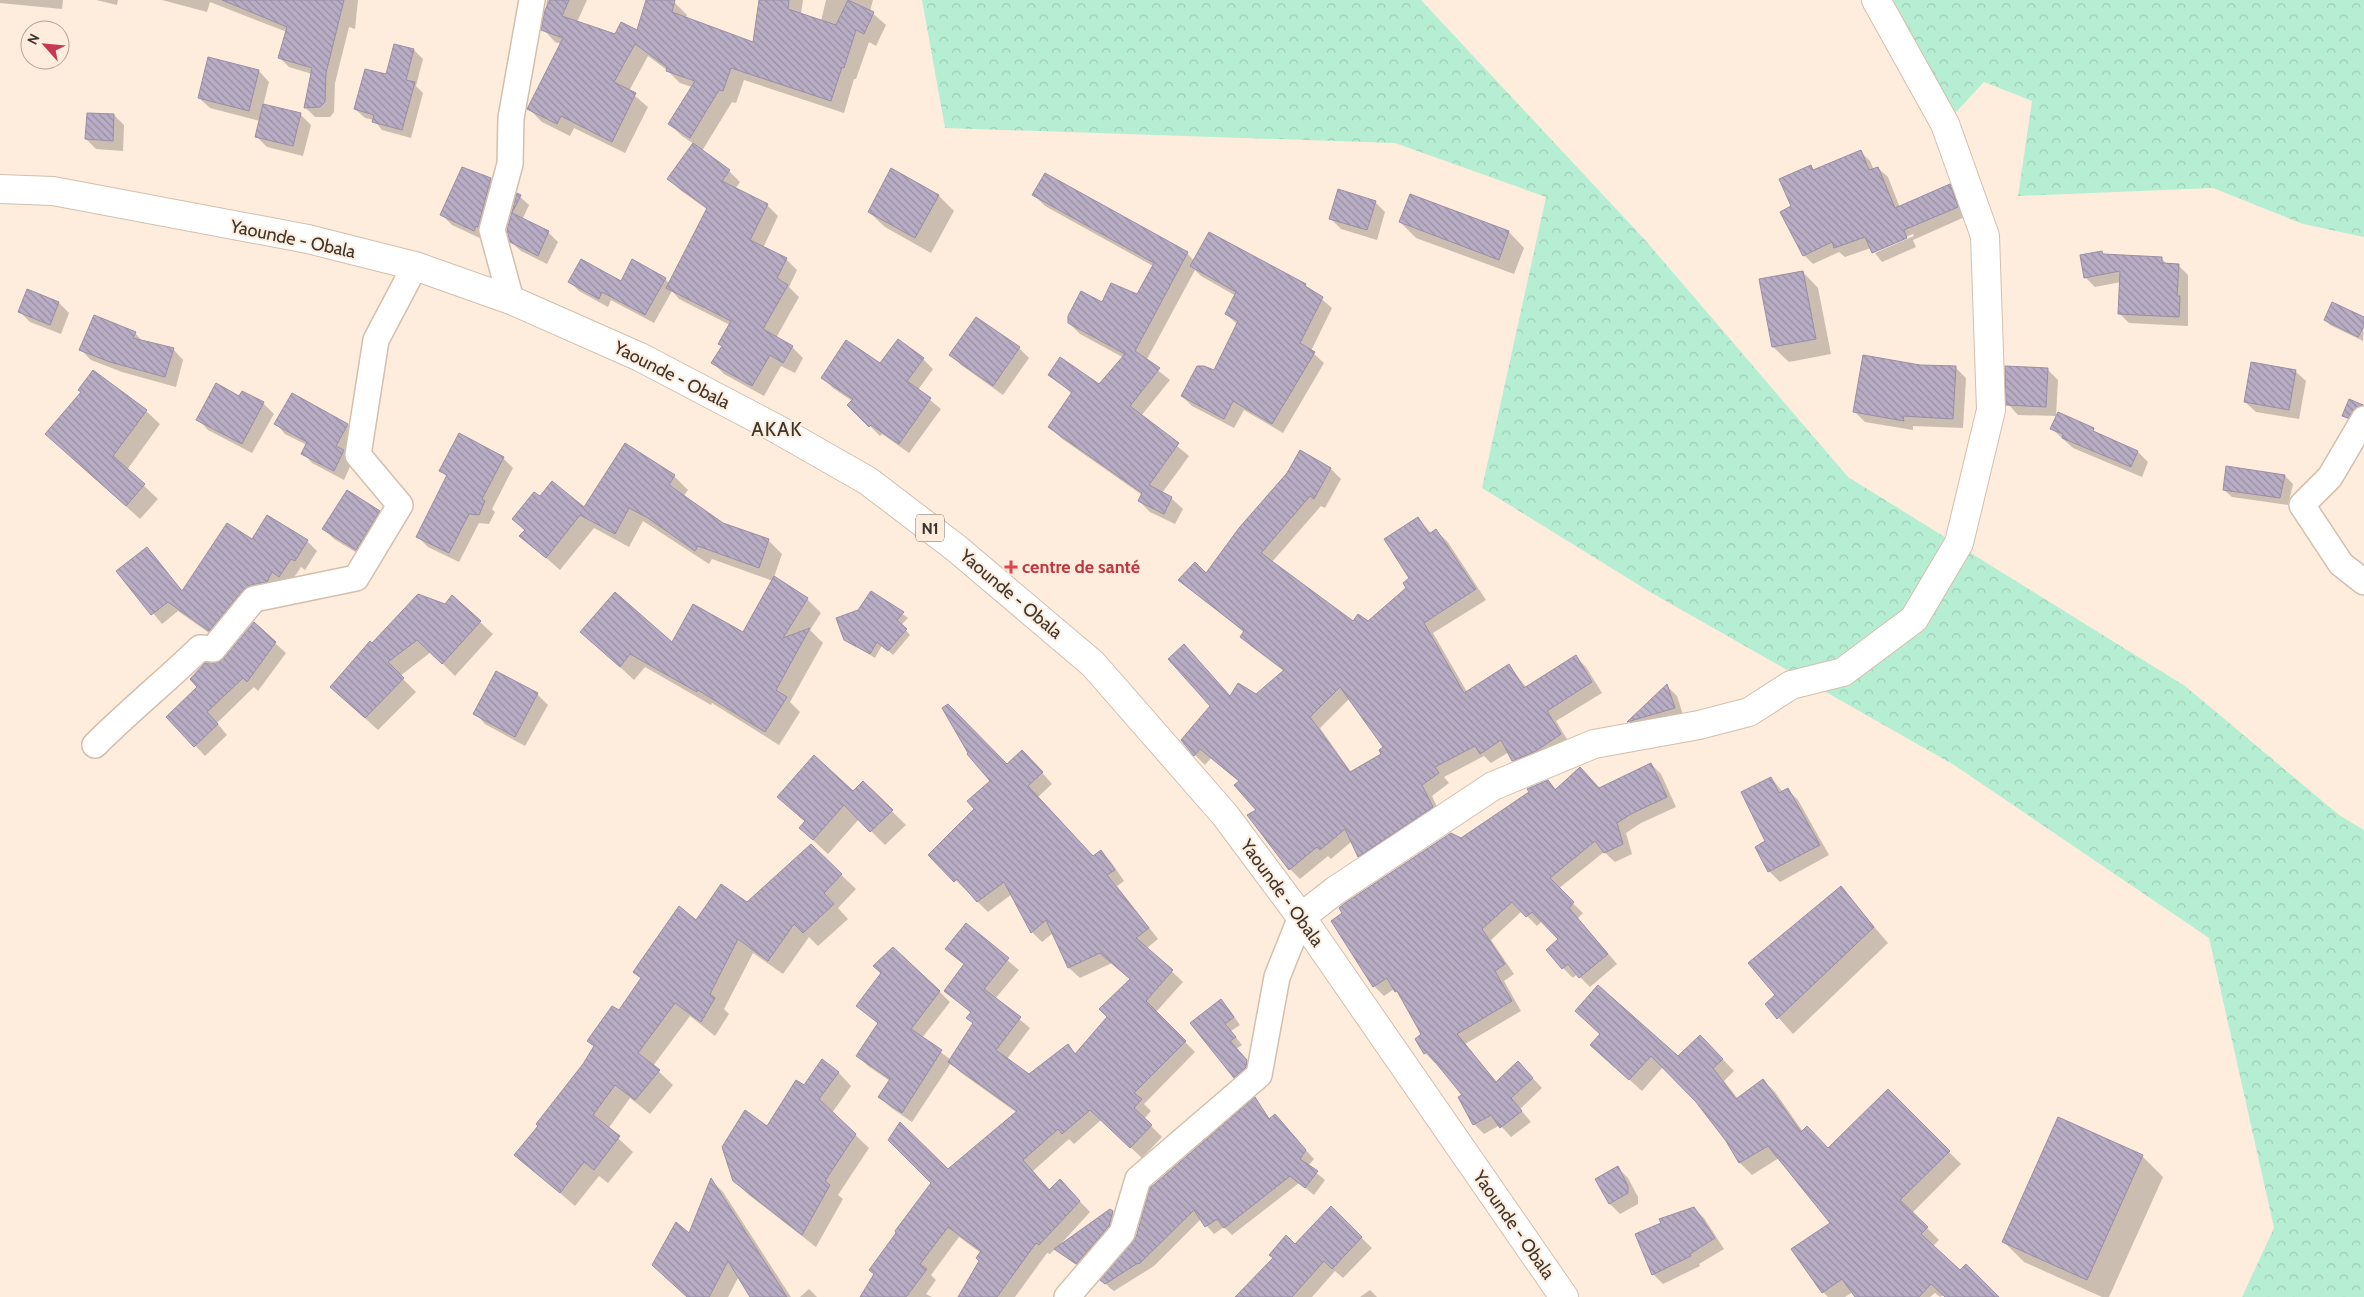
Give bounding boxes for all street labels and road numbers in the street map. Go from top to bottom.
street label: Yaounde - Obala [228,215,358,263]
street label: Yaounde - Obala [609,336,734,414]
road number: N1 [916,514,944,542]
street label: Yaounde - Obala [954,544,1067,644]
street label: Yaounde - Obala [1235,834,1329,951]
street label: Yaounde - Obala [1468,1166,1560,1284]

